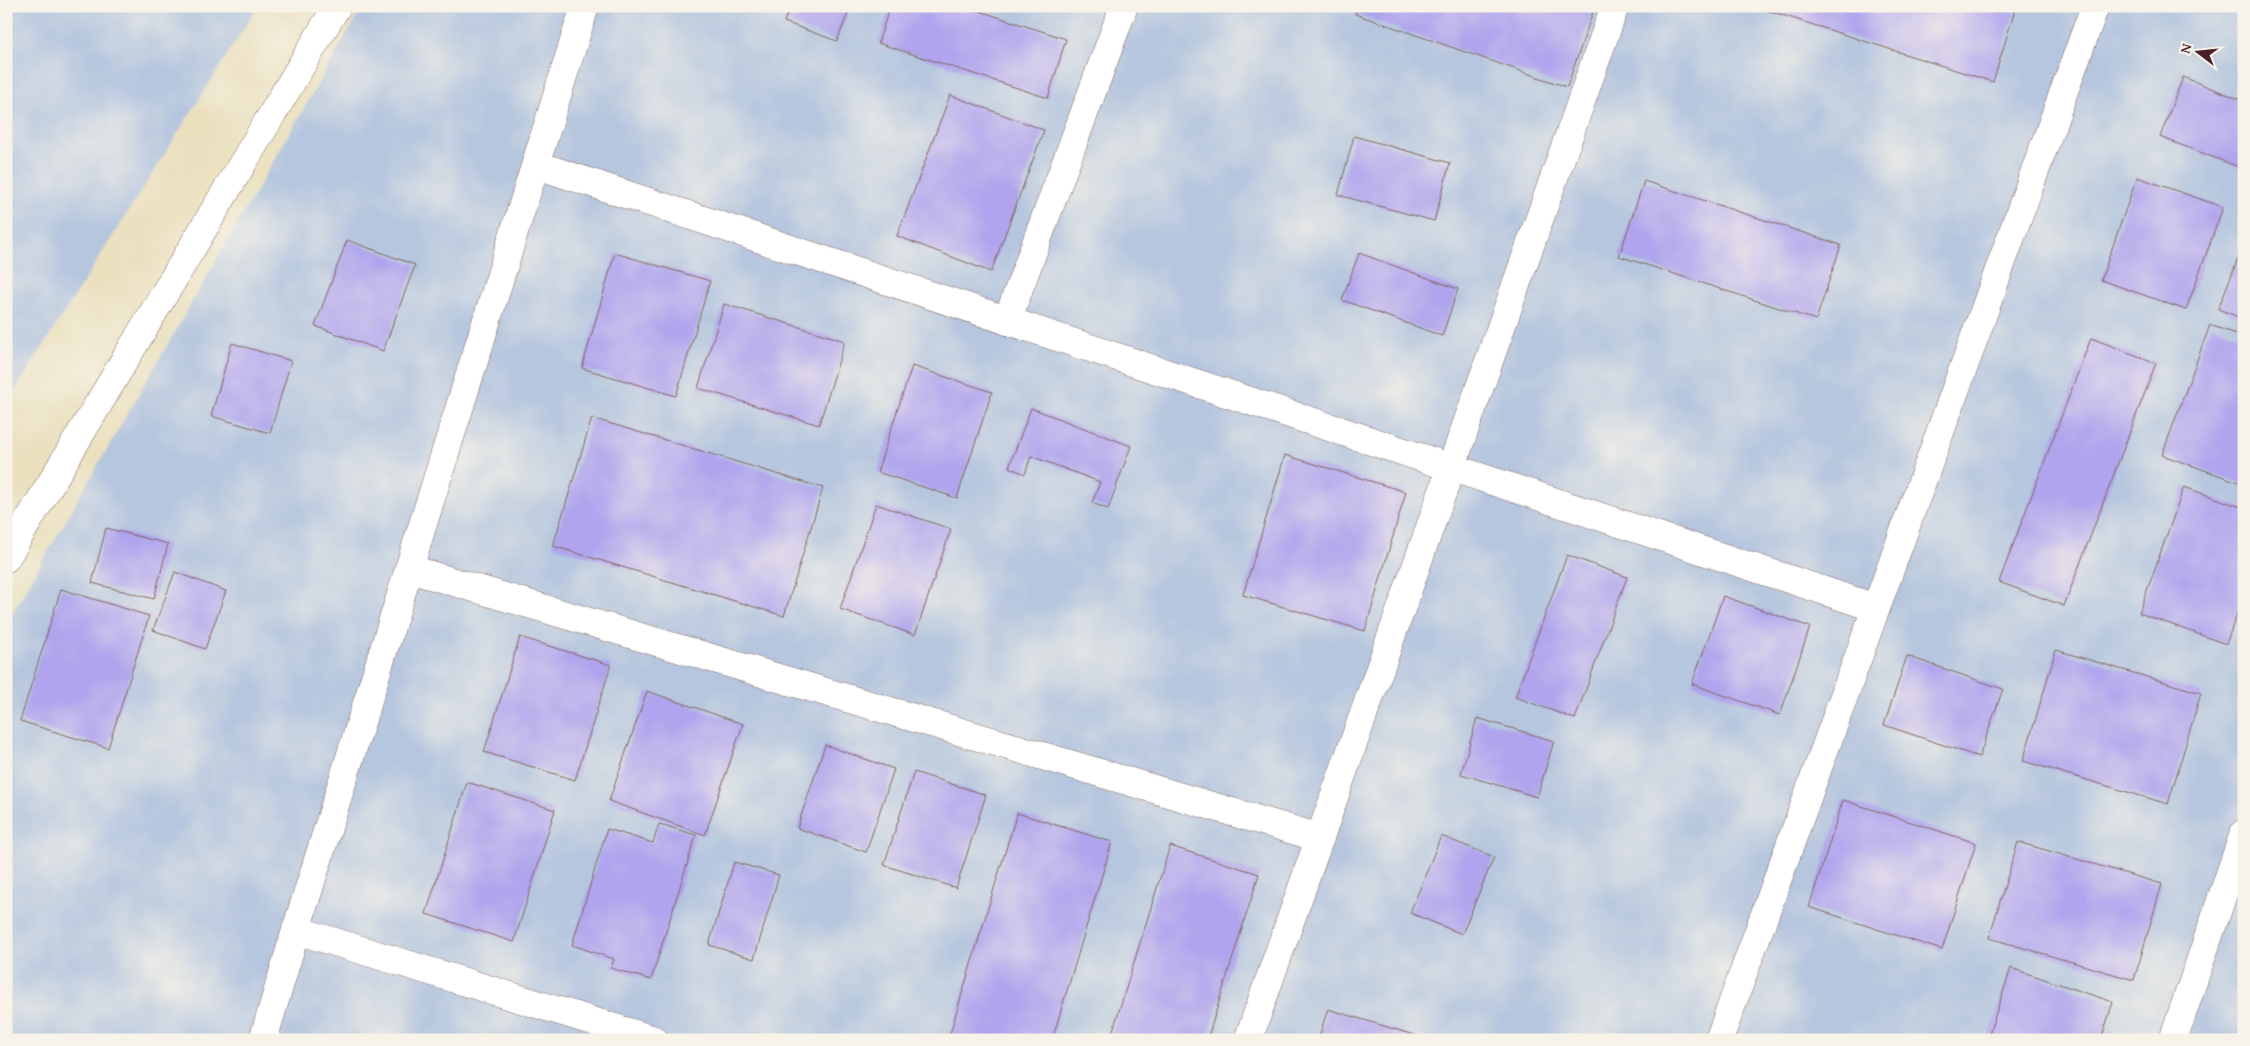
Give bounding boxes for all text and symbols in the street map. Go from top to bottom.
north arrow [2172,28,2222,78]
text: N [2175,41,2197,56]

